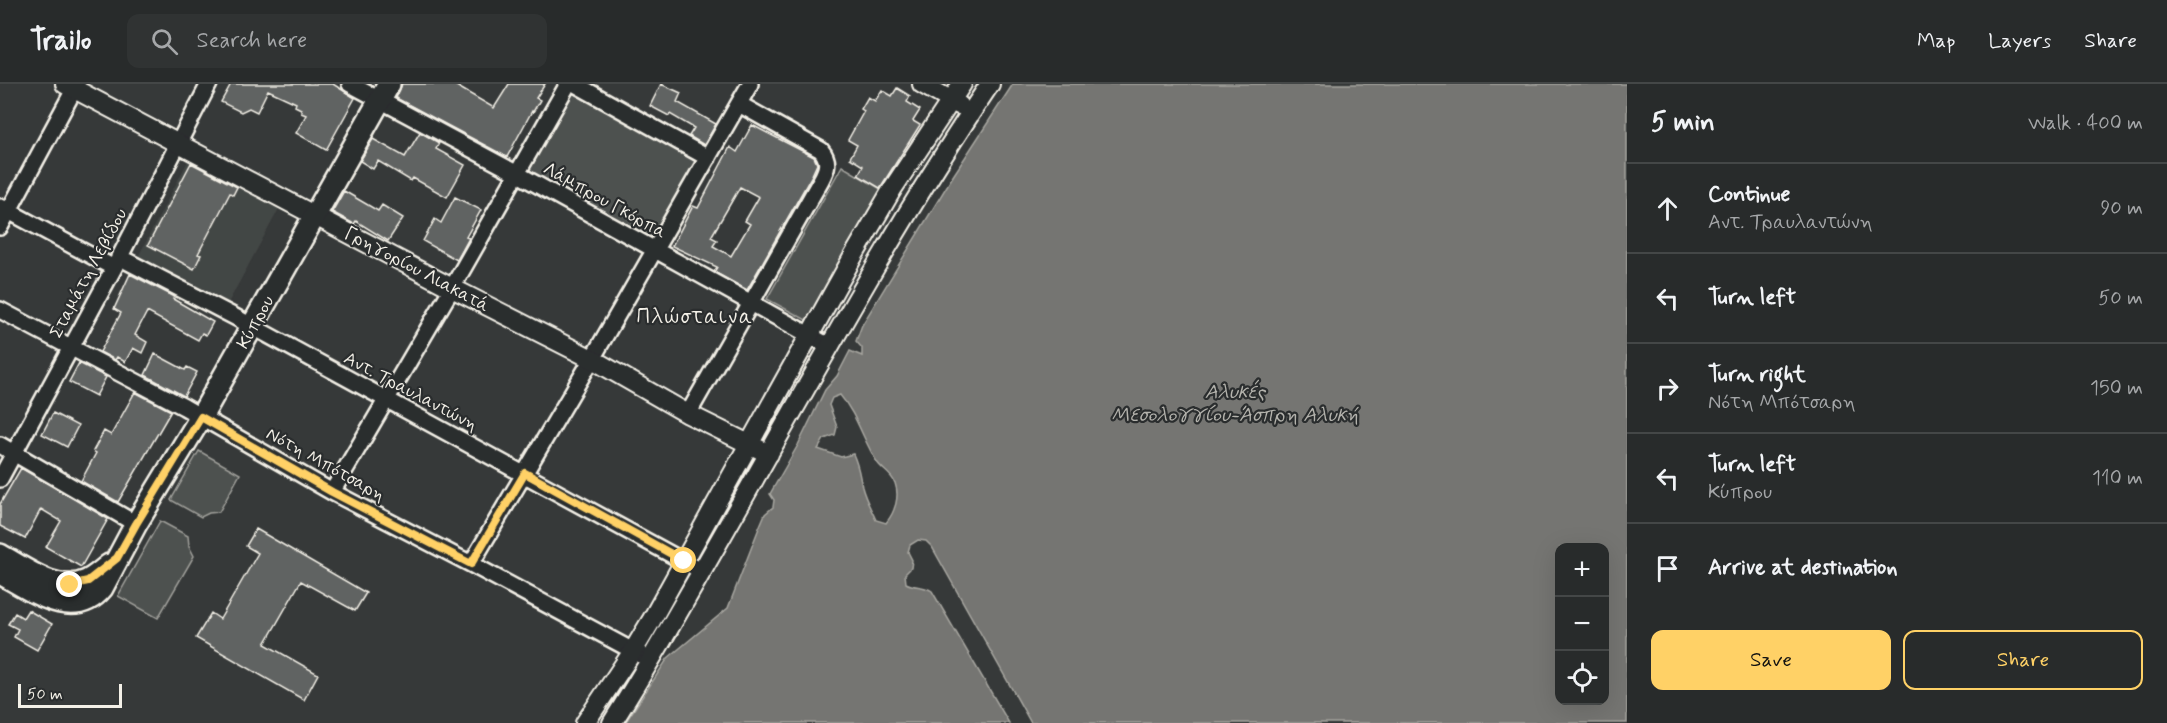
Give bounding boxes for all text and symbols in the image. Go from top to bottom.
search box [127,14,547,68]
text: Trailo [30,23,91,60]
icon: search [148,25,181,58]
text: Search here [196,27,307,55]
text: Map [1917,27,1955,55]
text: Layers [1988,27,2051,55]
text: Share [2084,27,2137,55]
text: 5 min [1651,106,1715,140]
text: Walk · 400 m [2028,110,2143,137]
street label: Λάμπρου Γκόρπα [539,157,670,245]
text: Continue [1708,181,1790,209]
icon: ahead [1651,192,1684,225]
text: 90 m [2100,195,2143,222]
street label: Σταμάτη Λεβίδου [45,204,133,343]
text: Αντ. Τραυλαντώνη [1708,209,1873,236]
street label: Γρηγορίου Λιακατά [340,222,493,318]
icon: left [1651,282,1684,315]
text: Turn left [1708,284,1796,312]
text: 50 m [2098,285,2143,312]
street label: Κύπρου [231,292,280,353]
district label: Πλώσταινα [636,303,754,331]
street label: Αντ. Τραυλαντώνη [340,347,482,437]
text: Turn right [1708,361,1806,389]
icon: right [1651,372,1684,405]
text: 150 m [2090,375,2143,402]
water label: Αλυκές Μεσολογγίου-Άσπρη Αλυκή [1111,379,1359,429]
text: Νότη Μπότσαρη [1708,389,1856,416]
street label: Νότη Μπότσαρη [262,422,389,508]
text: Turn left [1708,451,1796,479]
icon: left [1651,462,1684,495]
text: 110 m [2092,465,2143,492]
text: Κύπρου [1708,479,1772,506]
map controls [1555,543,1609,705]
button: + [1555,543,1609,597]
route start [670,547,696,573]
icon: arrive [1651,552,1684,585]
text: Arrive at destination [1708,554,1898,582]
route end [56,571,82,597]
button: − [1555,597,1609,651]
button: Save [1651,630,1891,690]
button: Share [1903,630,2143,690]
button: locate [1555,651,1609,705]
scale bar [18,681,122,708]
text: 50 m [27,684,63,705]

